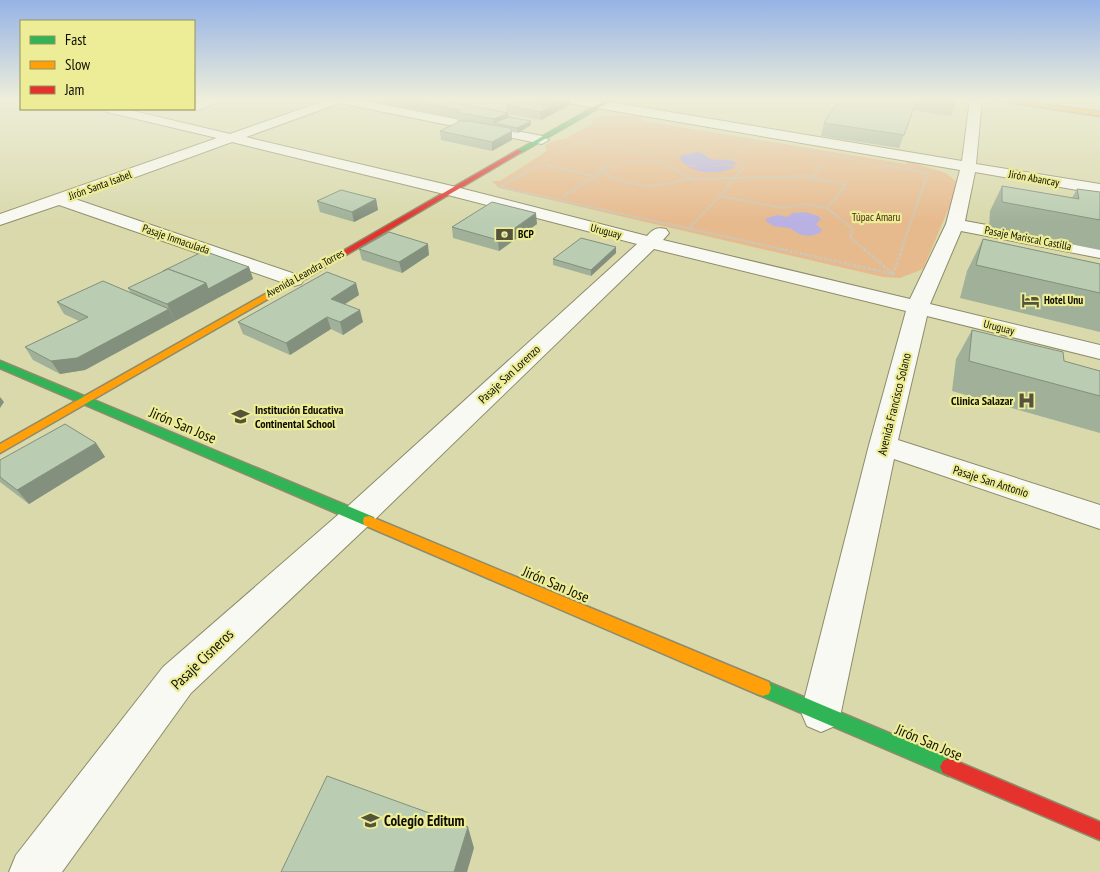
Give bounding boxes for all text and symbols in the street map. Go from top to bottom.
legend [20,20,195,110]
text: Fast [65,30,86,49]
text: Slow [65,55,90,74]
text: Jam [64,80,84,99]
street label: Jirón Abancay [1007,166,1061,189]
street label: Jirón Santa Isabel [66,167,134,203]
park label: Túpac Amaru [852,210,900,224]
street label: Uruguay [589,220,624,242]
street label: Pasaje Inmaculada [141,221,211,257]
street label: Pasaje Mariscal Castilla [983,223,1073,253]
bank icon: BCP [494,224,514,244]
place label: BCP [518,227,534,241]
street label: Avenida Leandra Torres [263,246,347,300]
hotel icon: Hotel Unu [1020,290,1040,310]
place label: Hotel Unu [1044,293,1083,307]
street label: Uruguay [982,316,1017,338]
street label: Pasaje San Lorenzo [475,342,543,406]
street label: Avenida Francisco Solano [874,351,914,457]
hospital icon: Clinica Salazar [1017,390,1037,410]
place label: Clinica Salazar [951,393,1013,408]
street label: Jirón San Jose [146,402,219,448]
place label: Institución Educativa Continental School [255,402,344,431]
school or university icon: Institución Educativa Continental School [231,406,251,426]
street label: Pasaje San Antonio [951,462,1031,500]
street label: Jirón San Jose [519,561,592,607]
street label: Pasaje Cisneros [167,624,237,694]
street label: Jirón San Jose [892,719,965,765]
school or university icon: Colegío Editum [360,810,380,830]
place label: Colegío Editum [384,811,464,830]

